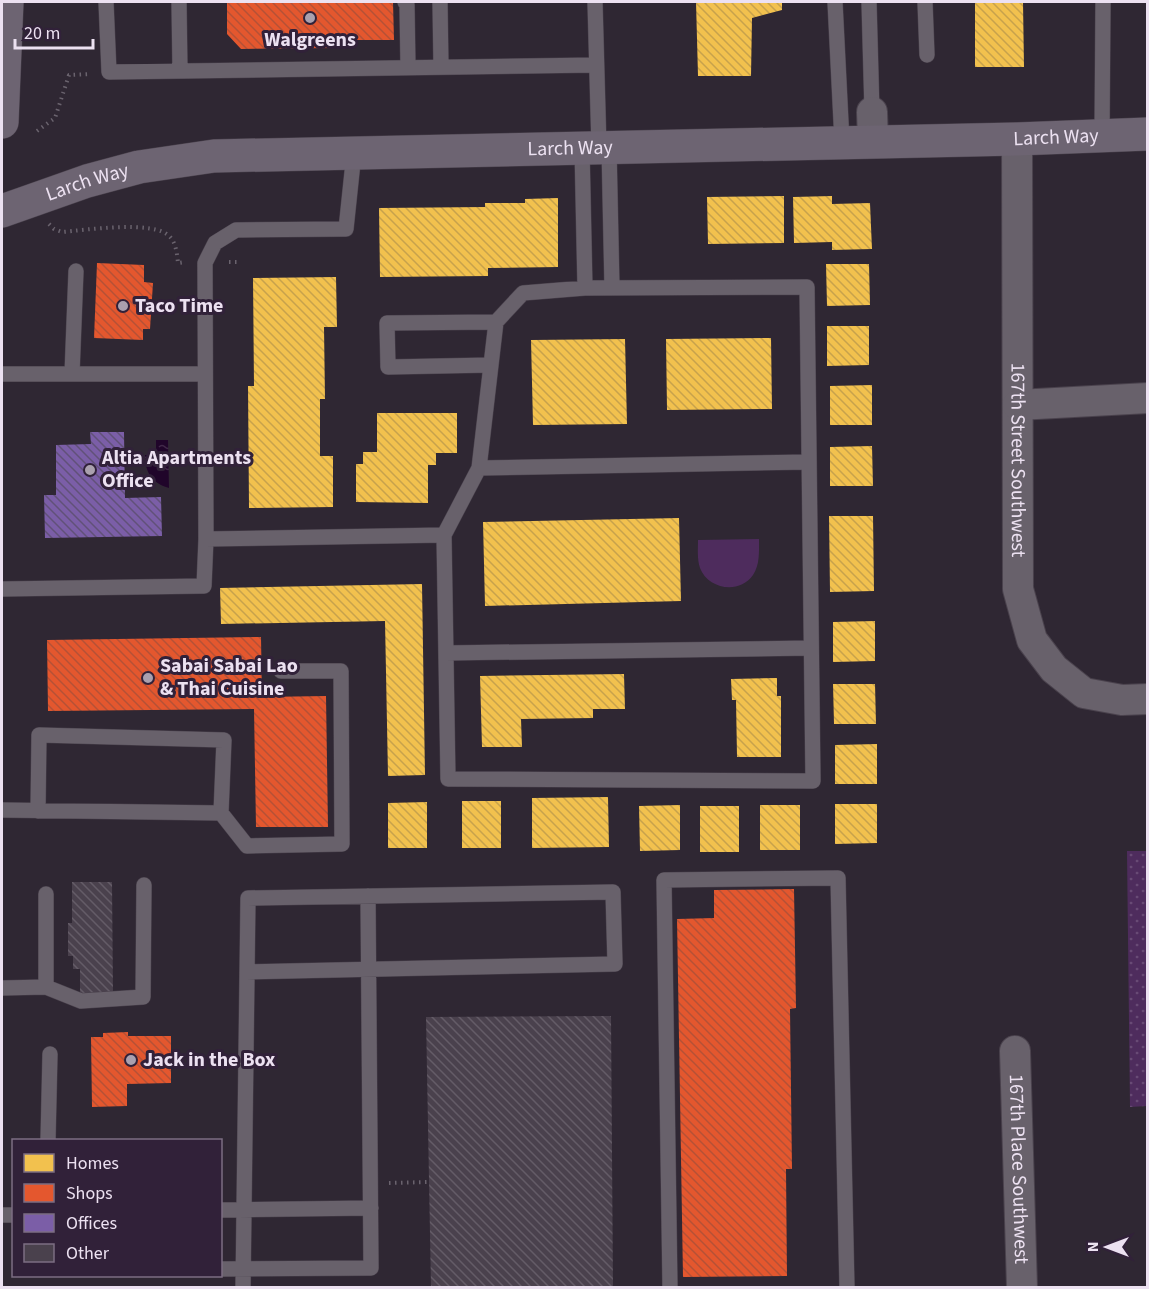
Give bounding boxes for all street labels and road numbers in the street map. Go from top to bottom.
street label: Larch Way [1013,122,1100,153]
street label: Larch Way [527,134,614,163]
street label: Larch Way [42,156,132,208]
street label: 167th Street Southwest [1003,363,1032,558]
street label: 167th Place Southwest [1002,1074,1035,1264]

